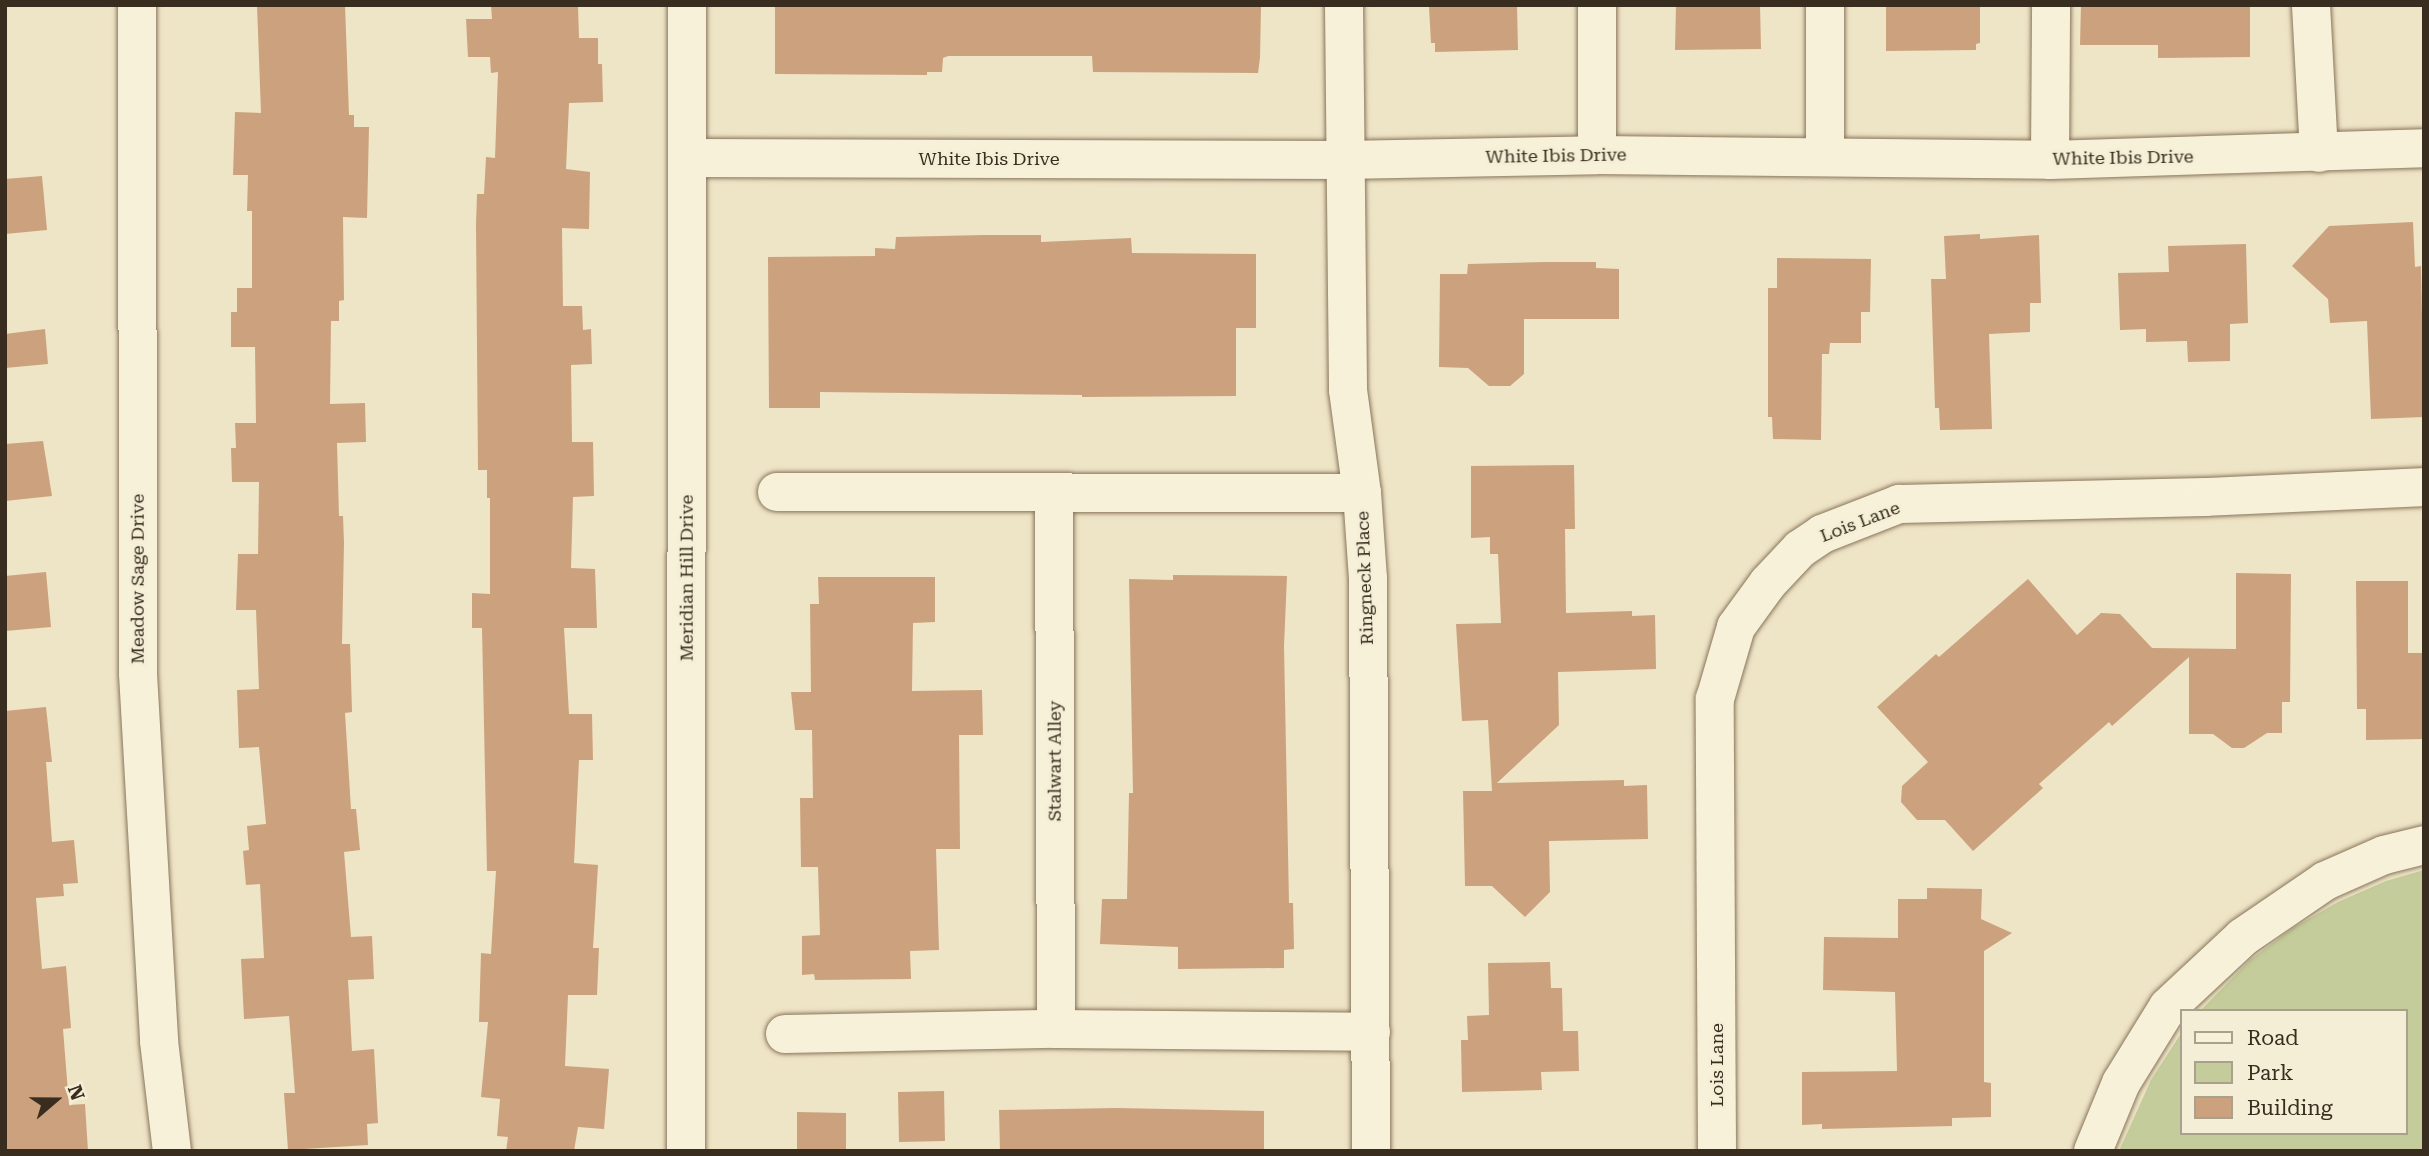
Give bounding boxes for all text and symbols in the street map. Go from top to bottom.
street label: White Ibis Drive [1485,144,1627,168]
street label: White Ibis Drive [2052,146,2194,170]
street label: White Ibis Drive [918,148,1060,170]
street label: Meadow Sage Drive [127,494,149,664]
street label: Meridian Hill Drive [676,495,698,661]
street label: Lois Lane [1817,497,1903,547]
street label: Ringneck Place [1352,511,1378,645]
street label: Stalwart Alley [1044,701,1066,821]
legend [2180,1009,2408,1135]
street label: Lois Lane [1706,1023,1728,1107]
text: Road [2247,1026,2299,1050]
text: Park [2247,1061,2293,1085]
north arrow [21,1065,91,1135]
text: N [63,1082,90,1103]
text: Building [2247,1096,2333,1120]

